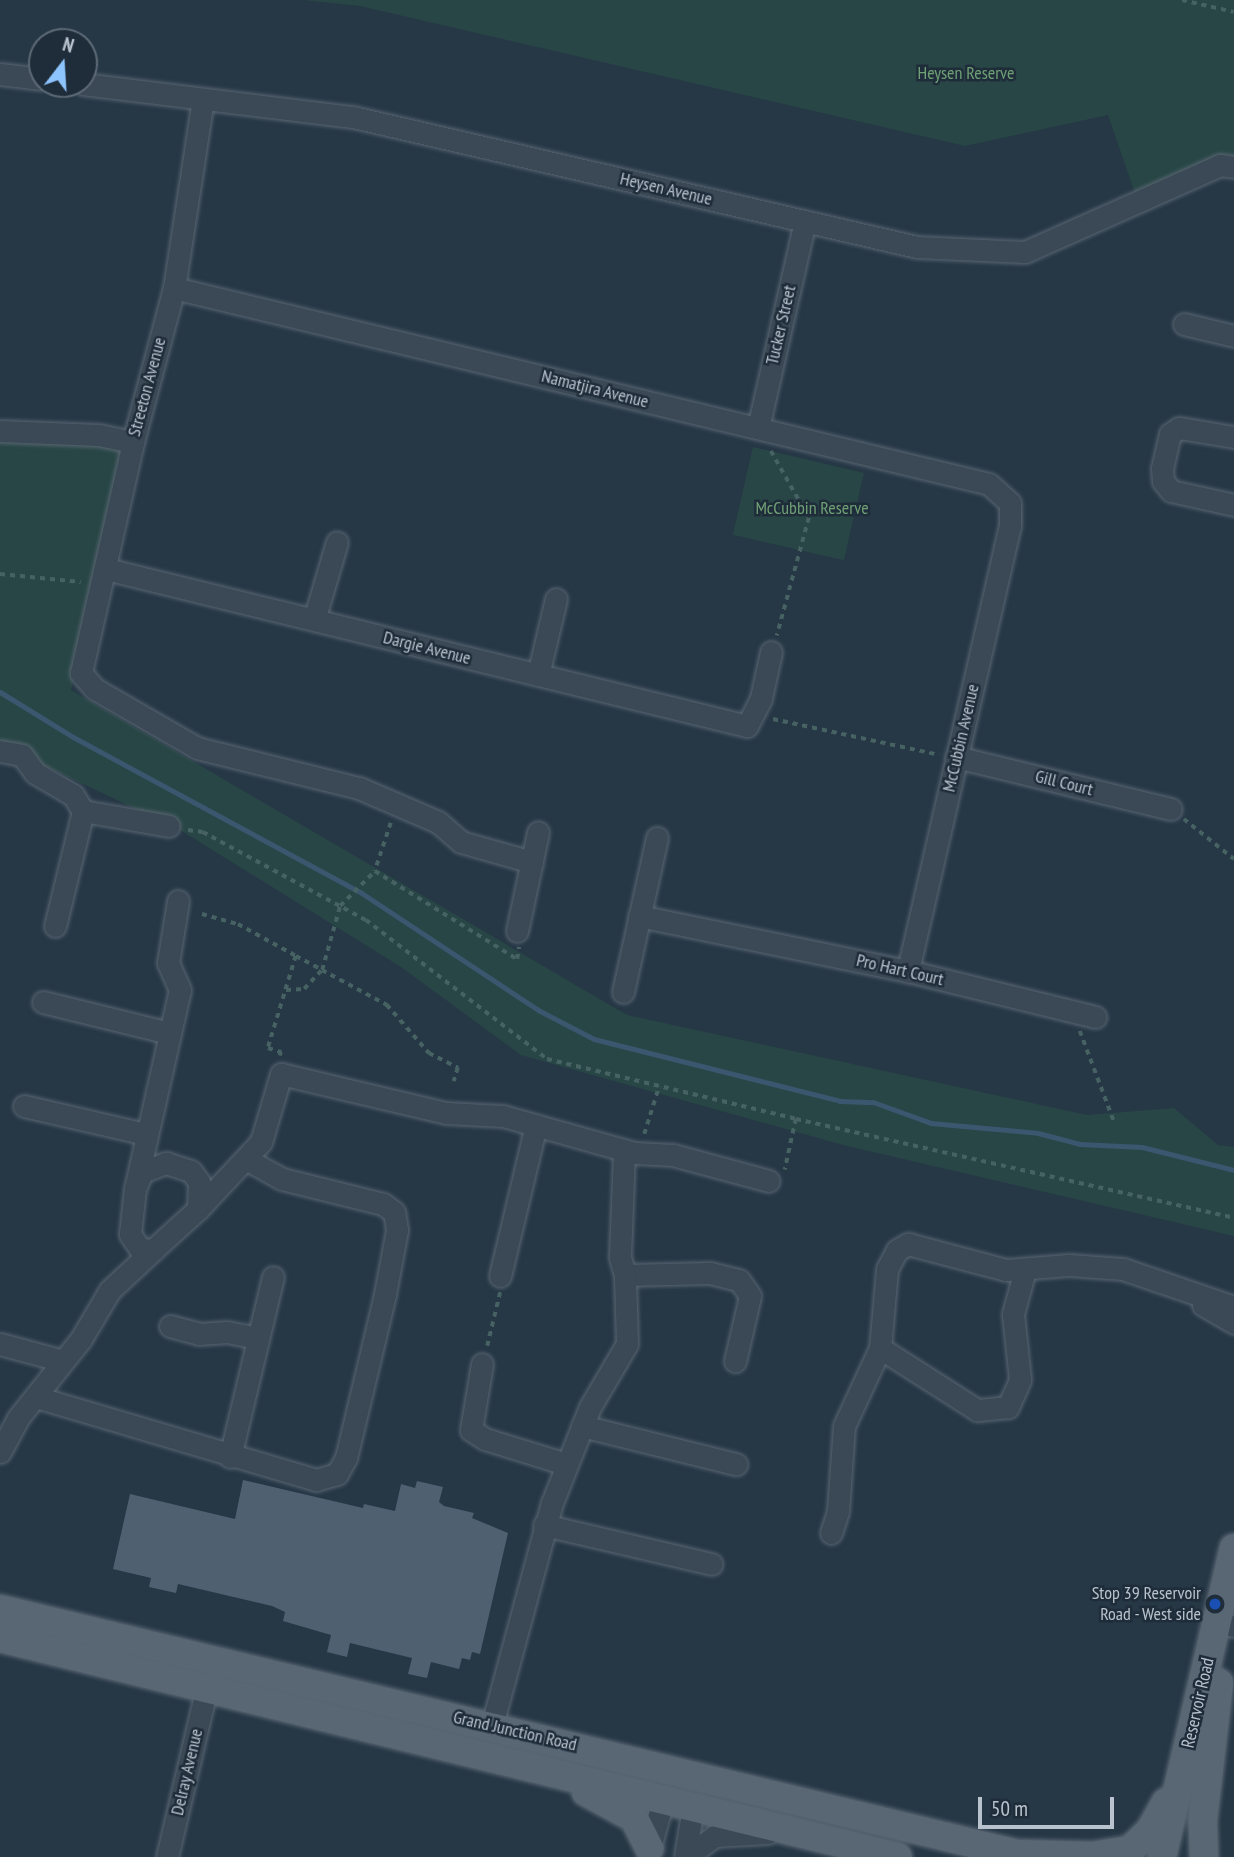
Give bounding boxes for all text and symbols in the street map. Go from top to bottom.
north arrow [28,28,98,98]
text: N [60,32,77,58]
park label: Heysen Reserve [917,62,1015,84]
street label: Heysen Avenue [618,168,714,210]
street label: Tucker Street [761,283,801,367]
street label: Streeton Avenue [123,335,171,439]
street label: Namatjira Avenue [539,365,651,413]
park label: McCubbin Reserve [755,497,869,519]
street label: Dargie Avenue [381,627,473,669]
street label: McCubbin Avenue [938,682,984,794]
street label: Gill Court [1033,765,1095,801]
street label: Pro Hart Court [854,949,946,991]
place label: Stop 39 Reservoir Road - West side [1092,1583,1201,1626]
marker: Stop 39 Reservoir Road - West side [1207,1596,1223,1612]
street label: Reservoir Road [1177,1656,1219,1750]
street label: Grand Junction Road [451,1706,579,1756]
street label: Delray Avenue [166,1726,208,1818]
scale bar [982,1784,1118,1828]
text: 50 m [991,1795,1028,1822]

